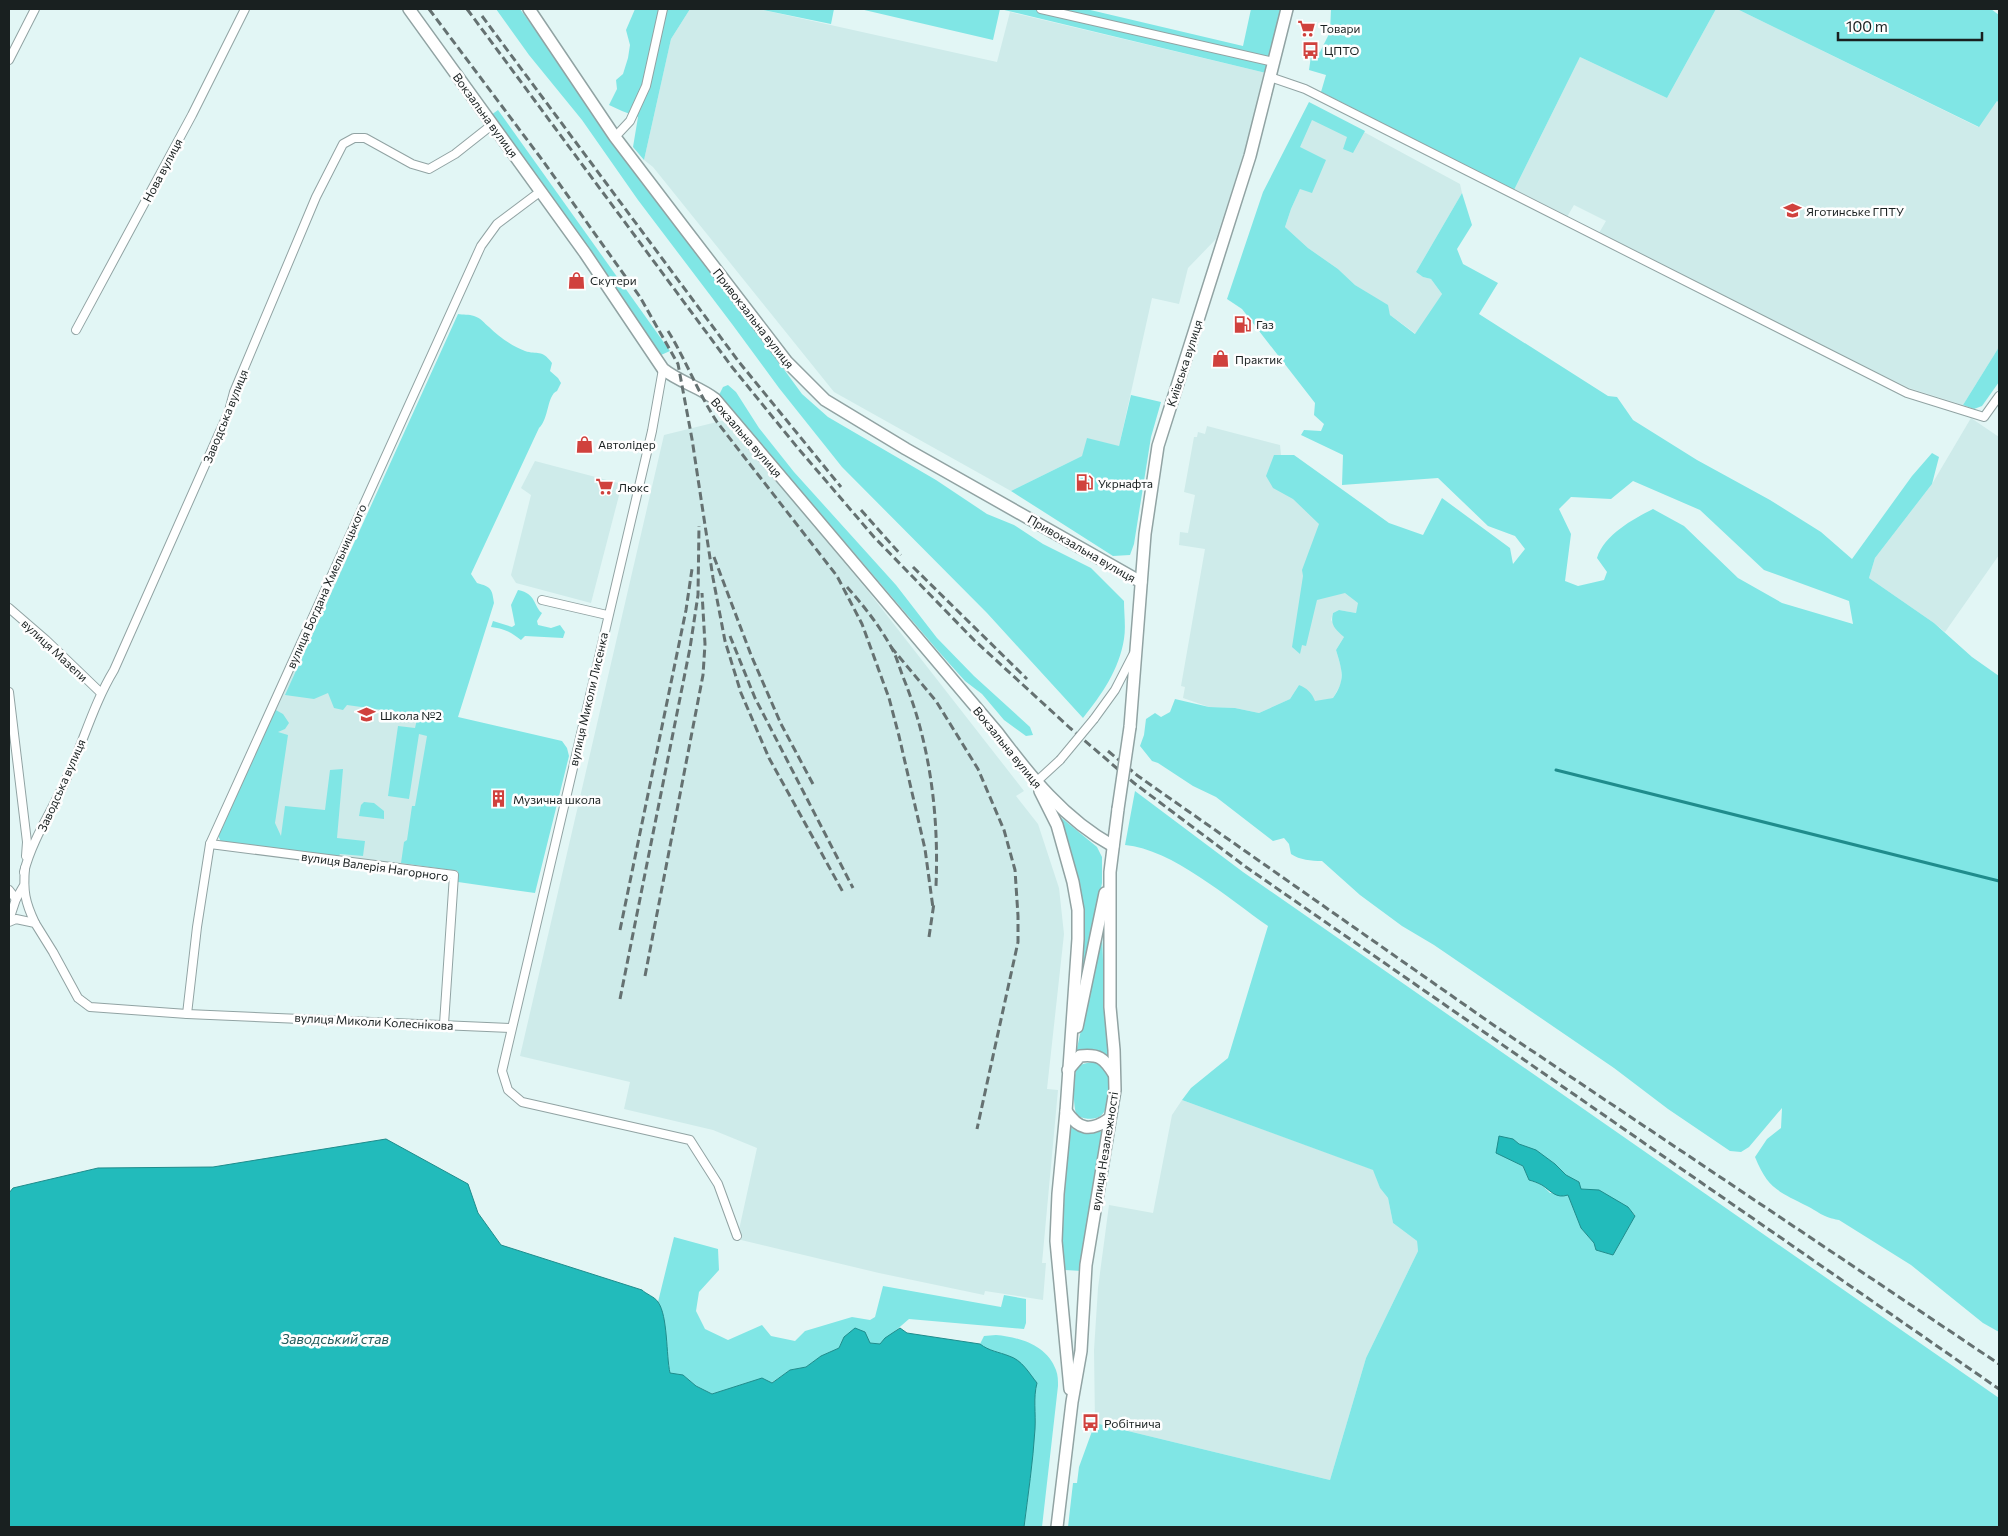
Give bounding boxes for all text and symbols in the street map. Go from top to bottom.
scale bar [1838,10,1982,42]
text: 100 m [1846,17,1888,35]
supermarket icon: Товари [1296,18,1316,38]
place label: Товари [1320,21,1360,35]
bus stop icon: ЦПТО [1300,40,1320,60]
place label: ЦПТО [1324,43,1359,57]
street label: Вокзальна вулиця [451,70,521,160]
street label: Нова вулиця [139,136,185,204]
school or university icon: Яготинське ГПТУ [1782,201,1802,221]
place label: Яготинське ГПТУ [1806,204,1904,218]
street label: Привокзальна вулиця [711,265,797,371]
shop icon: Скутери [566,270,586,290]
place label: Скутери [590,273,637,287]
fuel station icon: Газ [1232,314,1252,334]
place label: Газ [1256,317,1274,331]
street label: Київська вулиця [1163,318,1205,408]
shop icon: Практик [1211,349,1231,369]
place label: Практик [1235,352,1283,366]
street label: Заводська вулиця [200,367,250,465]
street label: Вокзальна вулиця [709,394,785,480]
shop icon: Автолідер [574,434,594,454]
place label: Автолідер [598,437,656,451]
fuel station icon: Укрнафта [1074,473,1094,493]
place label: Укрнафта [1098,476,1153,490]
supermarket icon: Люкс [594,477,614,497]
place label: Люкс [618,480,649,494]
street label: вулиця Богдана Хмельницького [283,502,369,670]
street label: Привокзальна вулиця [1025,511,1139,585]
street label: вулиця Мазепи [19,616,91,684]
street label: вулиця Миколи Лисенка [566,631,610,767]
street label: Вокзальна вулиця [971,703,1045,791]
school or university icon: Школа №2 [356,705,376,725]
place label: Школа №2 [380,708,442,722]
street label: Заводська вулиця [34,737,88,833]
building icon: Музична школа [489,789,509,809]
place label: Музична школа [513,792,601,806]
street label: вулиця Валерія Нагорного [301,849,449,883]
street label: вулиця Миколи Колеснікова [294,1010,454,1032]
street label: вулиця Незалежності [1088,1090,1120,1212]
water label: Заводський став [281,1330,389,1347]
bus stop icon: Робітнича [1080,1413,1100,1433]
place label: Робітнича [1104,1416,1161,1430]

